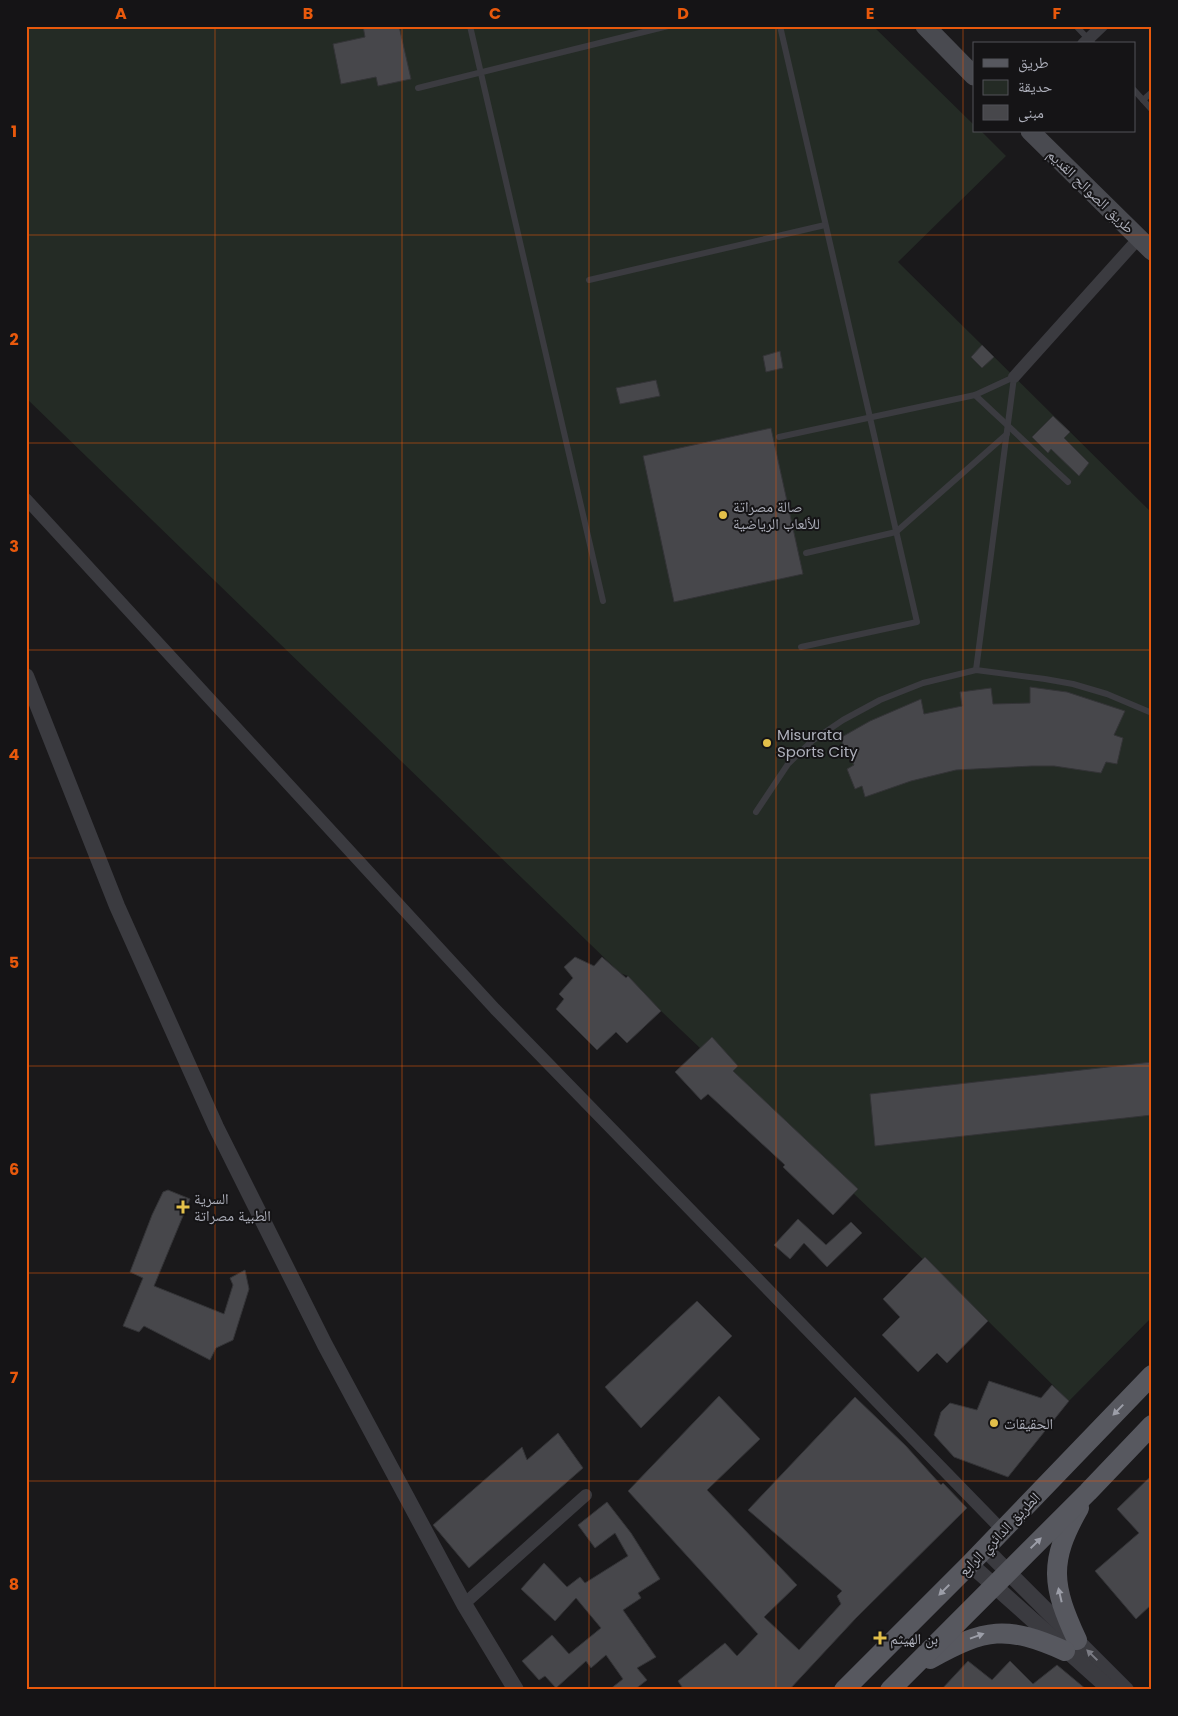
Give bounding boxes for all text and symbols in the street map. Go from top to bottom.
text: A [115,2,127,25]
text: B [303,2,313,25]
text: C [489,2,501,25]
text: D [677,2,689,25]
text: E [866,2,874,25]
text: F [1053,2,1062,25]
legend [973,42,1136,132]
text: طريق [1018,52,1049,73]
text: حديقة [1018,76,1053,97]
text: مبنى [1018,102,1044,123]
text: 1 [11,120,17,143]
street label: طريق الصوالح القديم [1043,144,1139,238]
text: 2 [9,328,19,351]
place label: صالة مصراتة للألعاب الرياضية [733,496,820,534]
marker: صالة مصراتة للألعاب الرياضية [717,509,729,521]
text: 3 [9,535,19,558]
place label: Misurata Sports City [777,724,858,762]
marker: Misurata Sports City [761,737,773,749]
text: 4 [9,743,20,766]
text: 5 [9,951,19,974]
text: 6 [9,1158,19,1181]
place label: السرية الطبية مصراتة [194,1188,271,1226]
marker: السرية الطبية مصراتة [176,1200,190,1214]
text: 7 [10,1366,19,1389]
one-way arrow [1112,1404,1124,1416]
place label: الحقيقات [1004,1413,1053,1434]
marker: الحقيقات [988,1417,1000,1429]
street label: الطريق الدائري الرابع [953,1487,1046,1582]
one-way arrow [1029,1537,1041,1549]
text: 8 [9,1573,19,1596]
one-way arrow [938,1584,950,1596]
one-way arrow [1055,1587,1063,1603]
place label: بن الهيثم [890,1628,938,1649]
marker: بن الهيثم [874,1632,886,1644]
one-way arrow [970,1632,985,1640]
one-way arrow [1087,1649,1099,1661]

